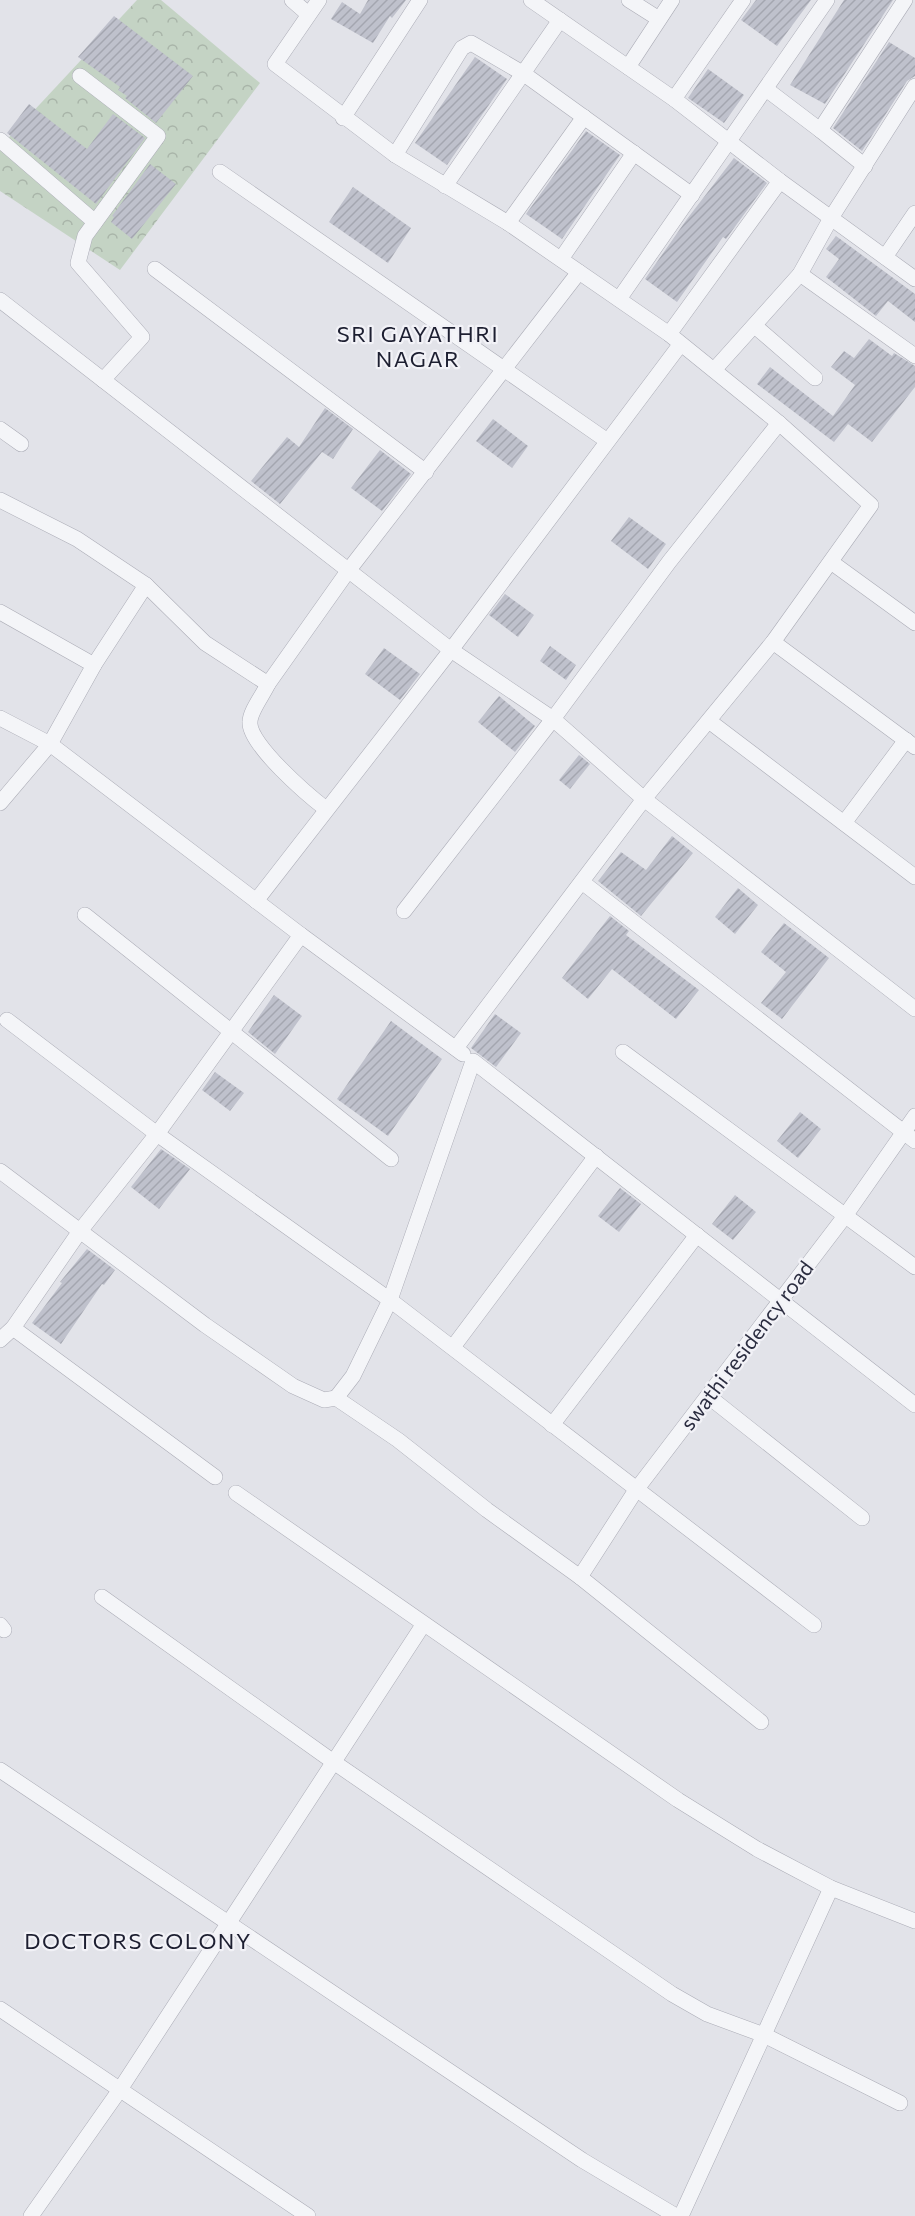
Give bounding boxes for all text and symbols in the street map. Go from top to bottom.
district label: SRI GAYATHRI NAGAR [337,320,499,372]
street label: swathi residency road [674,1256,818,1434]
district label: DOCTORS COLONY [24,1927,252,1954]

